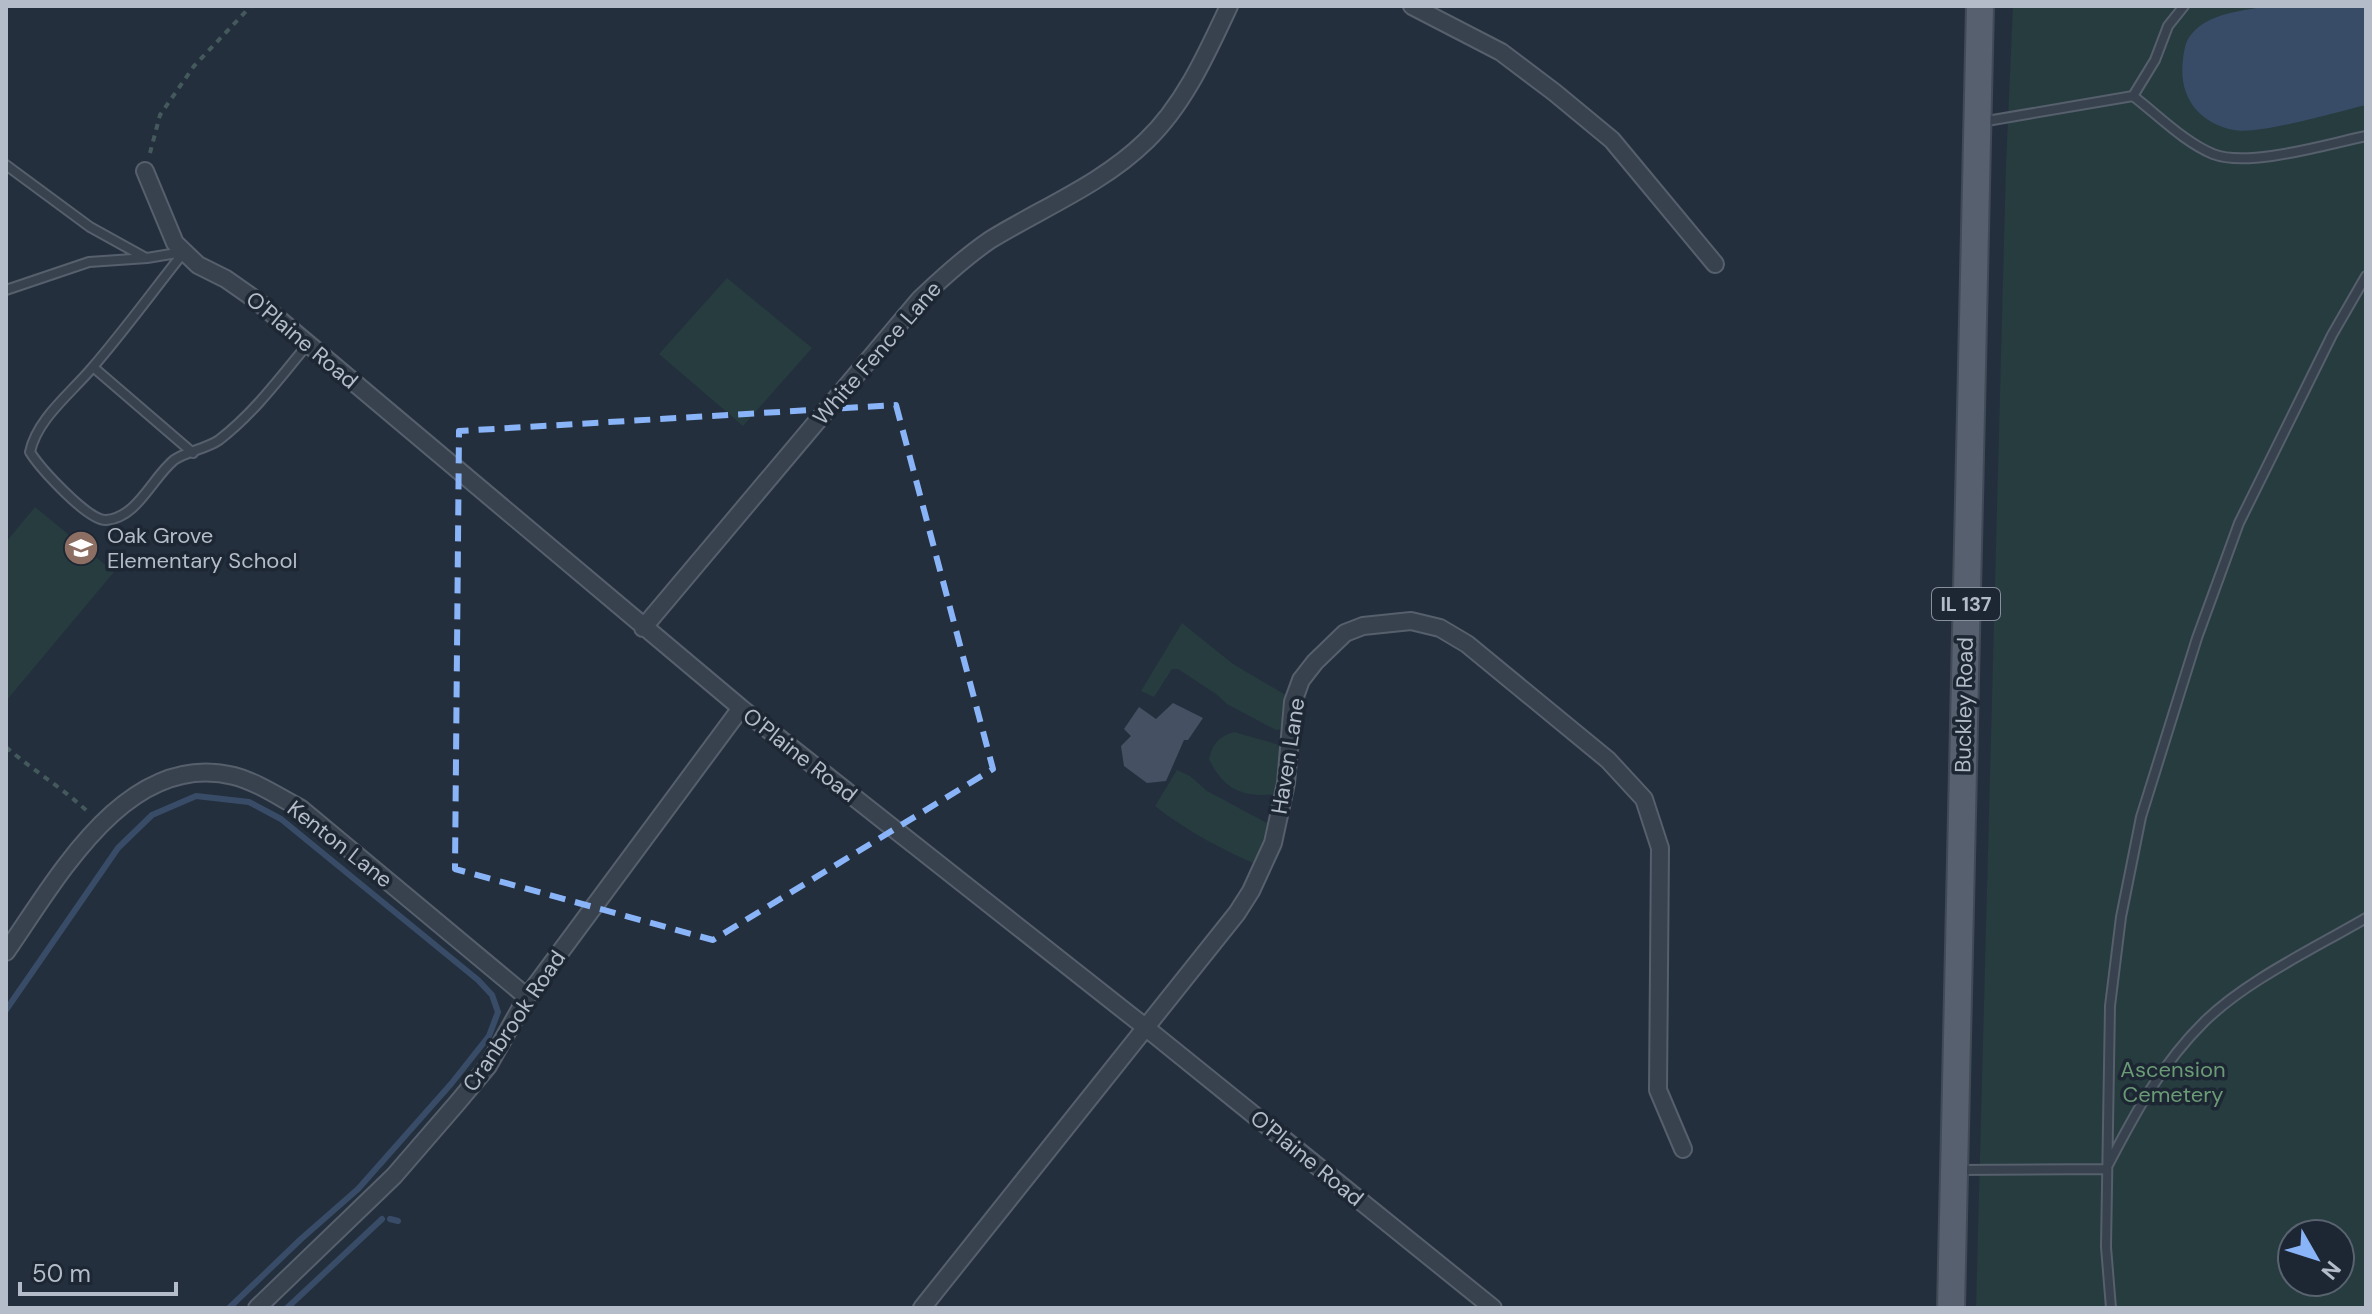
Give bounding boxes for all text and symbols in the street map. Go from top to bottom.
street label: White Fence Lane [806,275,948,431]
street label: O'Plaine Road [240,285,364,395]
place label: Oak Grove Elementary School [107,521,297,575]
school or university icon: Oak Grove Elementary School [62,529,100,567]
road number: IL 137 [1932,588,2000,620]
street label: Buckley Road [1948,637,1980,773]
street label: Haven Lane [1265,696,1311,816]
street label: O'Plaine Road [737,701,863,809]
street label: Kenton Lane [282,794,398,894]
street label: Cranbrook Road [456,945,572,1097]
park label: Ascension Cemetery [2120,1055,2226,1109]
street label: O'Plaine Road [1244,1103,1370,1213]
north arrow [2276,1218,2356,1298]
scale bar [20,1246,176,1296]
text: N [2315,1255,2347,1286]
text: 50 m [32,1258,91,1289]

